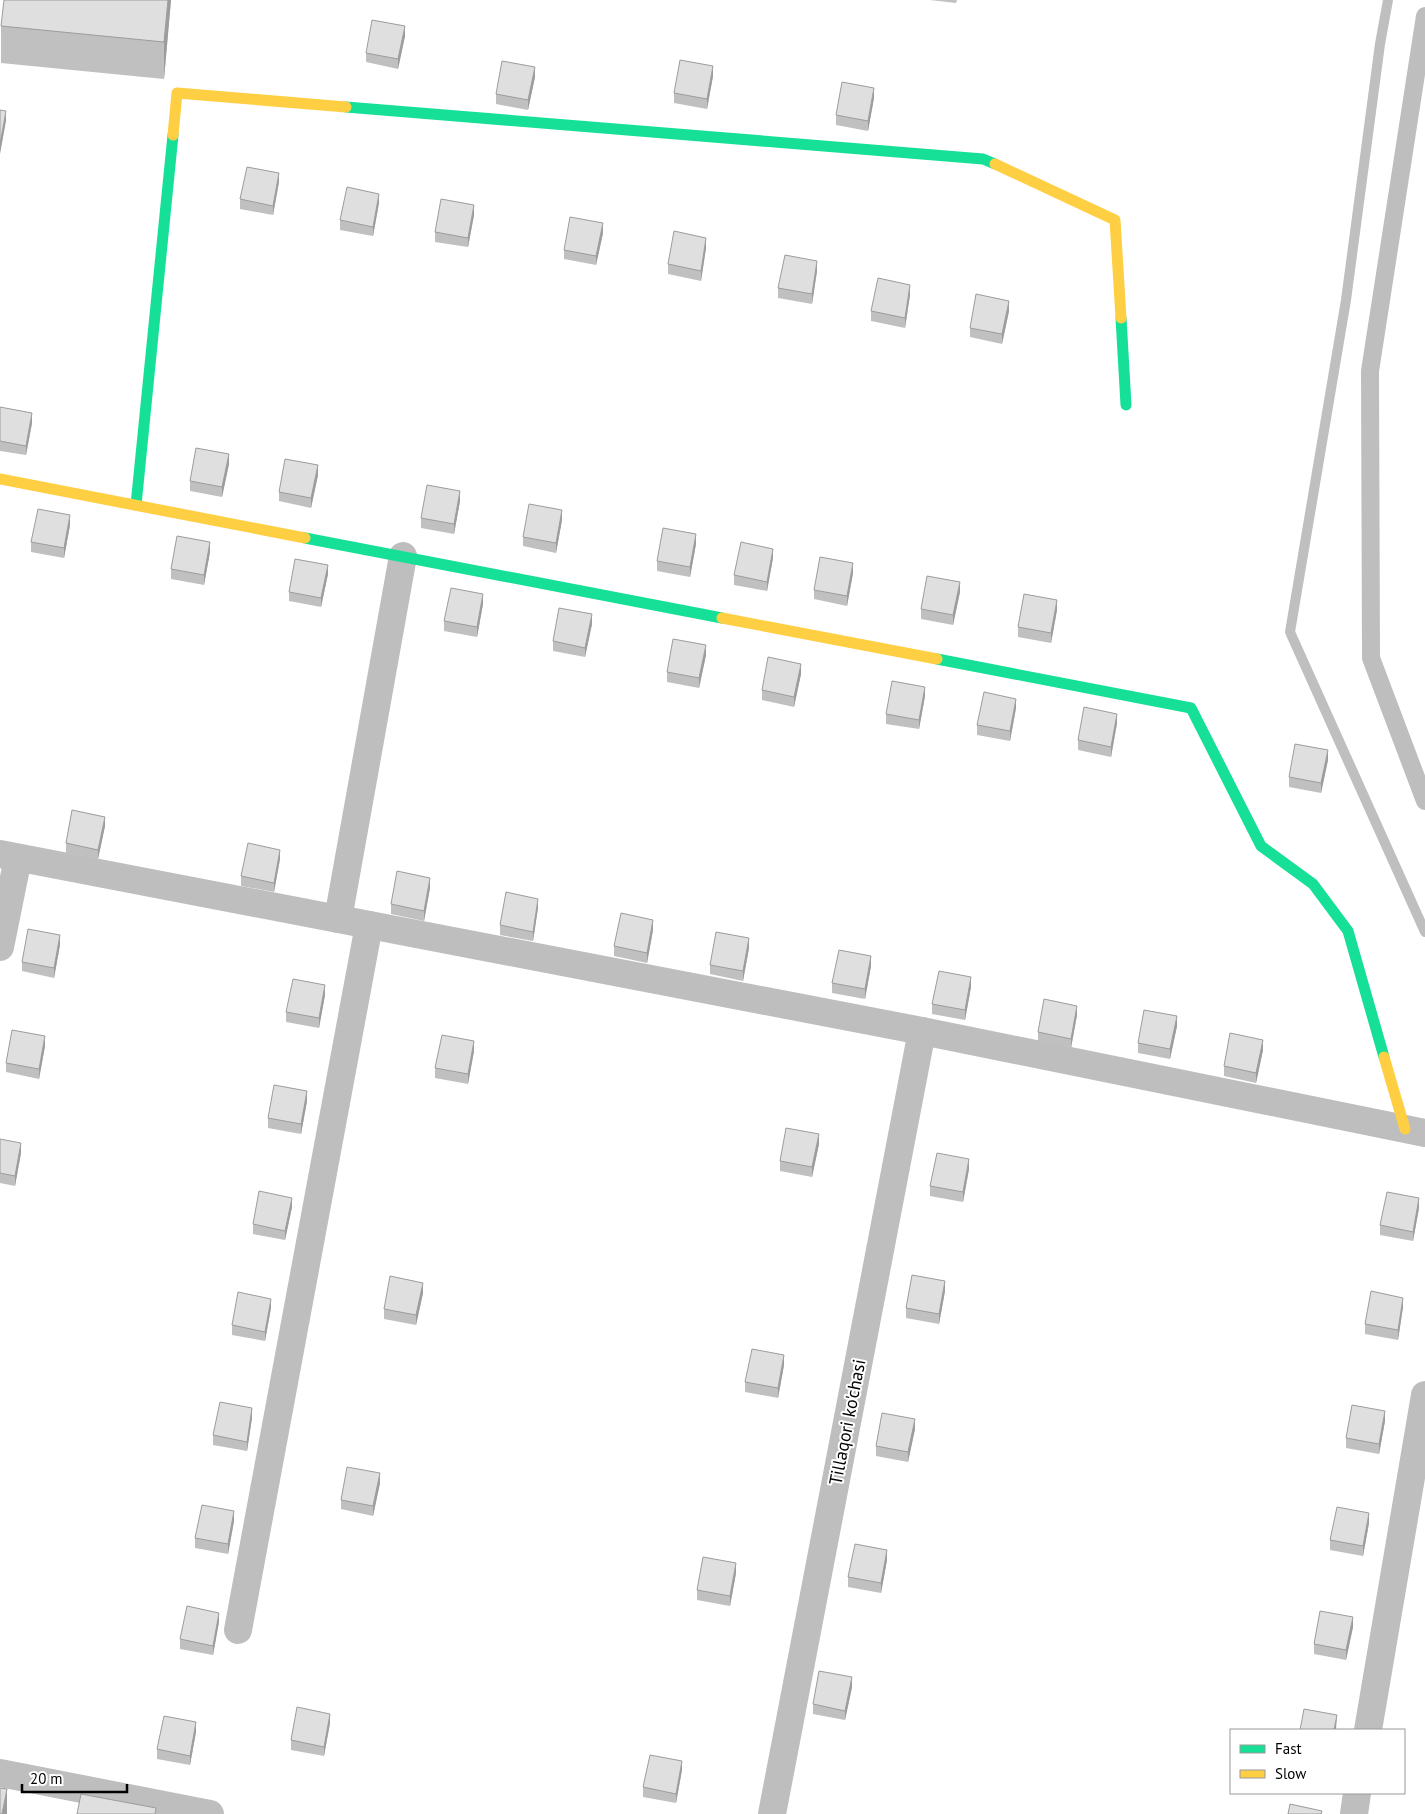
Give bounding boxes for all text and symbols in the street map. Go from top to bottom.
street label: Tillaqori ko'chasi [824,1357,870,1487]
legend [1230,1729,1405,1794]
text: Fast [1275,1739,1302,1758]
scale bar [22,1762,128,1794]
text: Slow [1275,1764,1306,1783]
text: 20 m [30,1769,63,1788]

